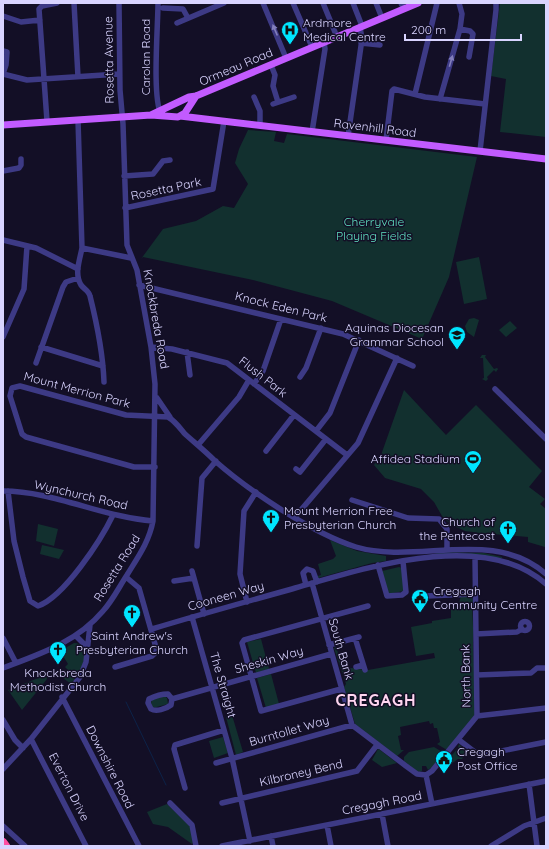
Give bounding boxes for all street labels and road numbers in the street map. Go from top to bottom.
street label: Rosetta Avenue [100,16,117,104]
street label: Carolan Road [138,19,153,95]
street label: Ormeau Road [197,44,275,89]
street label: Ravenhill Road [333,115,417,140]
street label: Rosetta Park [129,174,203,203]
street label: Knockbreda Road [140,268,173,370]
street label: Knock Eden Park [233,288,329,325]
street label: Flush Park [236,353,291,400]
street label: Mount Merrion Park [22,368,132,411]
street label: Wynchurch Road [33,476,129,513]
street label: Rosetta Road [90,531,143,604]
street label: Cooneen Way [186,577,266,614]
street label: South Bank [326,616,357,681]
street label: Sheskin Way [233,643,305,676]
street label: North Bank [457,644,474,708]
street label: The Straight [207,650,240,719]
street label: Burntollet Way [247,712,331,749]
street label: Downshire Road [83,723,138,811]
street label: Everton Drive [46,750,93,824]
street label: Kilbroney Bend [258,756,344,789]
street label: Cregagh Road [341,787,423,818]

